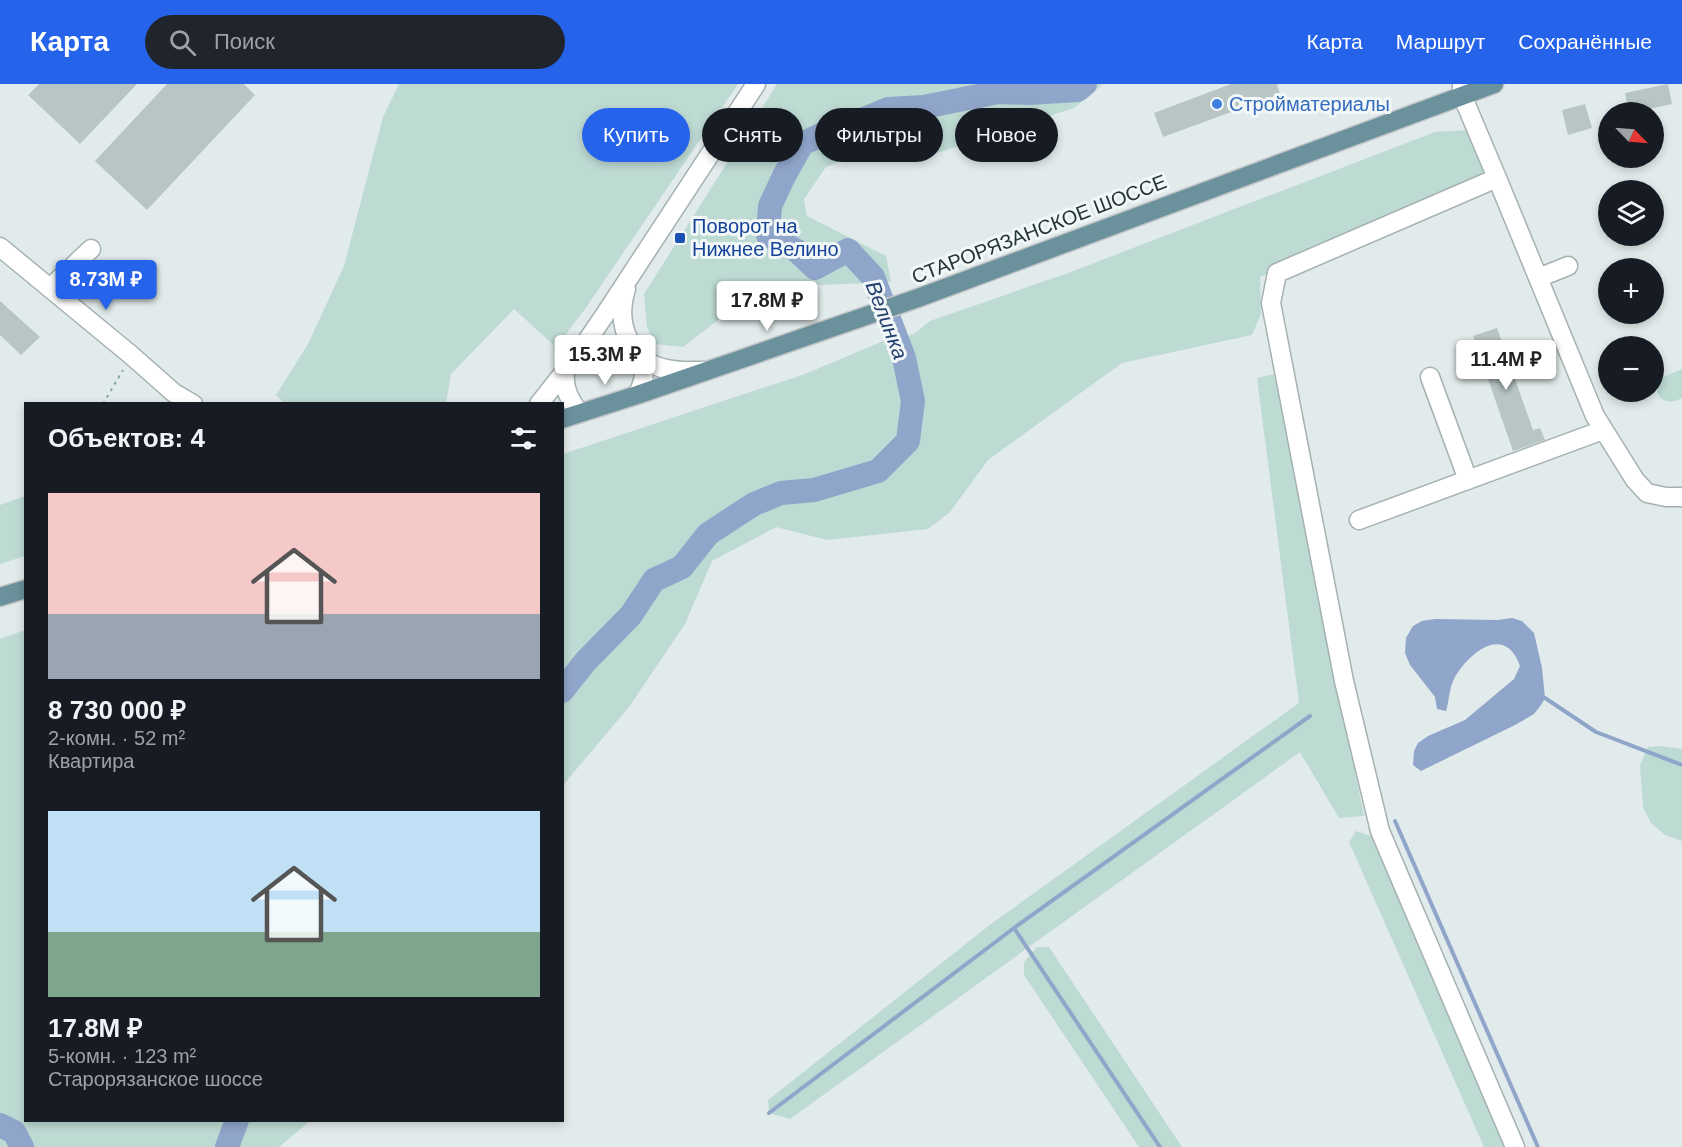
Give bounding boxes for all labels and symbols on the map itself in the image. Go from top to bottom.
place label: Стройматериалы [1229,93,1390,115]
marker: Стройматериалы [1210,97,1224,111]
north arrow [1598,102,1664,168]
street label: СТАРОРЯЗАНСКОЕ ШОССЕ [909,170,1169,288]
place label: Поворот на Нижнее Велино [692,215,839,260]
marker: Поворот на Нижнее Велино [673,231,687,245]
pin: 8.73M ₽ [51,260,161,311]
water label: Велинка [862,278,912,362]
pin: 17.8M ₽ [712,281,822,332]
pin: 15.3M ₽ [550,335,660,386]
pin: 11.4M ₽ [1451,340,1561,391]

